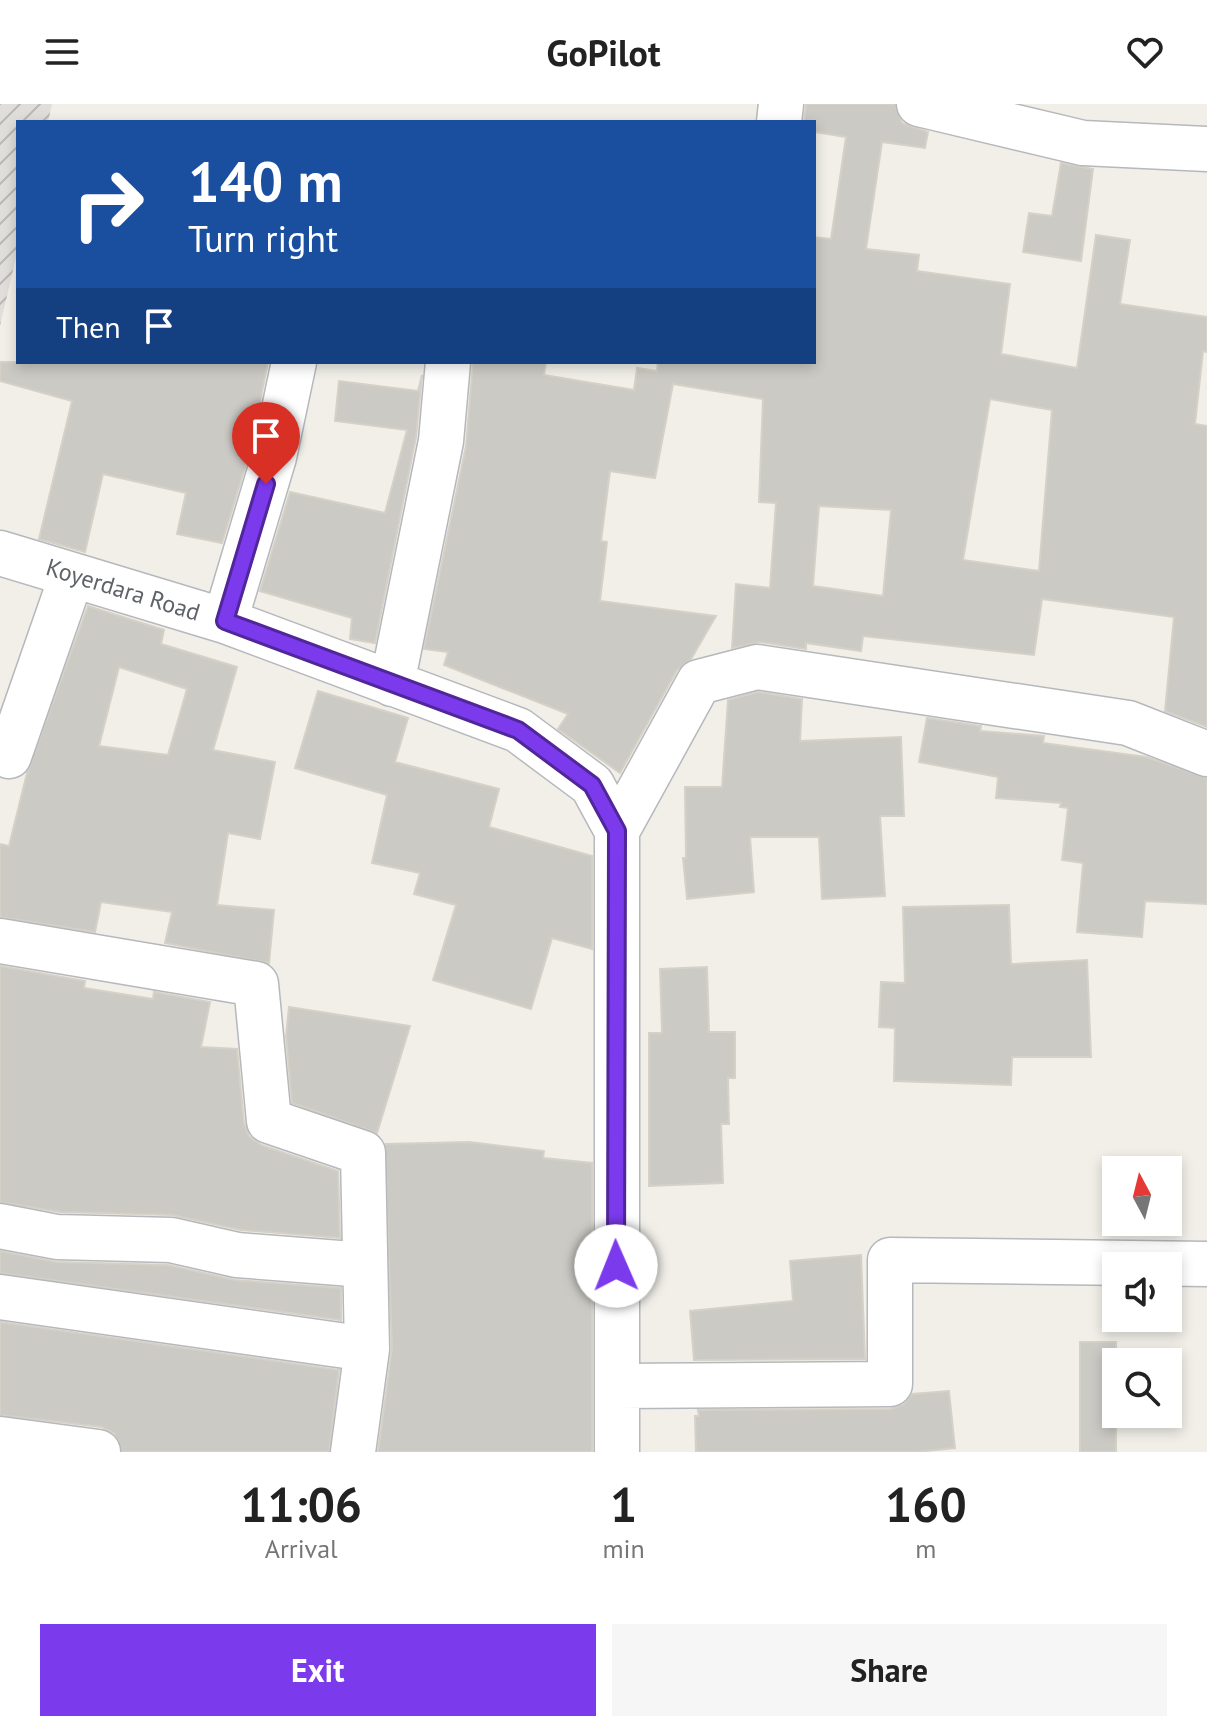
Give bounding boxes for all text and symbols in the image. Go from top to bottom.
text: GoPilot [546,29,661,76]
icon: menu [40,30,84,74]
icon: heart [1123,30,1167,74]
text: 140 m [188,145,343,217]
icon: right [56,152,160,256]
text: Turn right [188,215,338,262]
icon: arrive [137,304,181,348]
text: Then [56,307,121,346]
pin [232,402,300,484]
icon: arrive [244,414,288,458]
street label: Koyerdara Road [42,551,204,628]
north arrow [1102,1156,1182,1236]
map controls [1102,1156,1182,1428]
position arrow [574,1224,658,1308]
button: sound [1102,1252,1182,1332]
button: search [1102,1348,1182,1428]
text: 11:06 [240,1473,362,1535]
text: 1 [610,1473,637,1535]
text: 160 [885,1473,967,1535]
text: Arrival [265,1532,338,1565]
text: min [602,1532,645,1565]
text: m [915,1532,936,1565]
button: Exit [40,1624,596,1716]
button: Share [612,1624,1167,1716]

